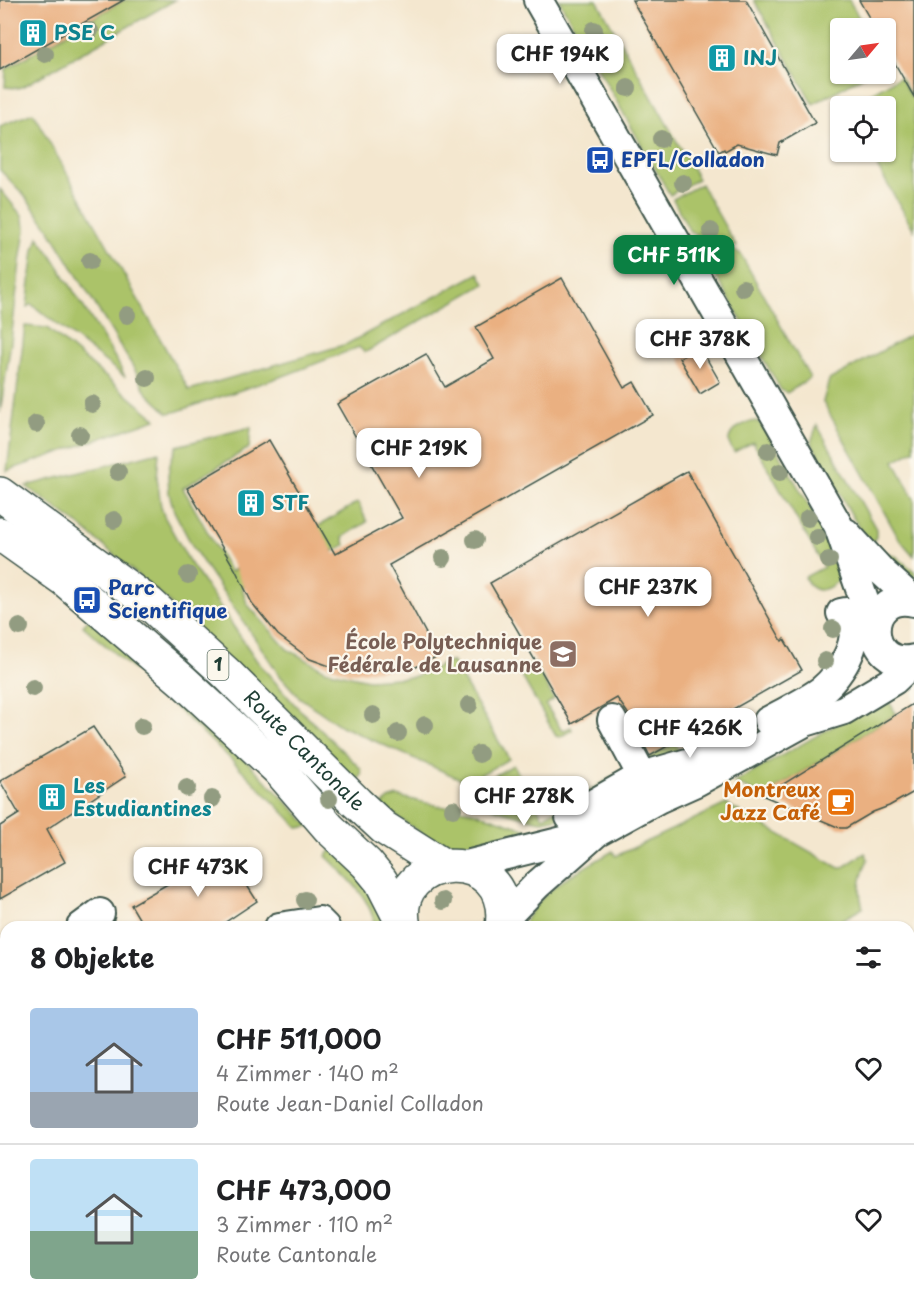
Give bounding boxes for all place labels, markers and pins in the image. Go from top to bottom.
building icon: PSE C [17,17,49,49]
place label: PSE C [54,17,115,47]
pin: CHF 194K [498,34,622,85]
building icon: INJ [706,42,738,74]
place label: INJ [743,42,777,72]
bus stop icon: EPFL/Colladon [584,144,616,176]
place label: EPFL/Colladon [621,144,765,174]
pin: CHF 511K [612,235,736,286]
pin: CHF 378K [638,319,762,370]
pin: CHF 219K [357,428,481,479]
building icon: STF [235,487,267,519]
place label: STF [272,487,309,517]
pin: CHF 237K [586,567,710,618]
place label: Parc Scientifique [108,572,228,625]
bus stop icon: Parc Scientifique [71,584,103,616]
place label: École Polytechnique Fédérale de Lausanne [327,626,542,679]
school or university icon: École Polytechnique Fédérale de Lausanne [547,638,579,670]
pin: CHF 426K [628,708,752,759]
place label: Les Estudiantines [73,770,212,823]
place label: Montreux Jazz Café [720,774,820,827]
pin: CHF 278K [462,776,586,827]
building icon: Les Estudiantines [36,781,68,813]
cafe icon: Montreux Jazz Café [825,786,857,818]
pin: CHF 473K [136,847,260,898]

